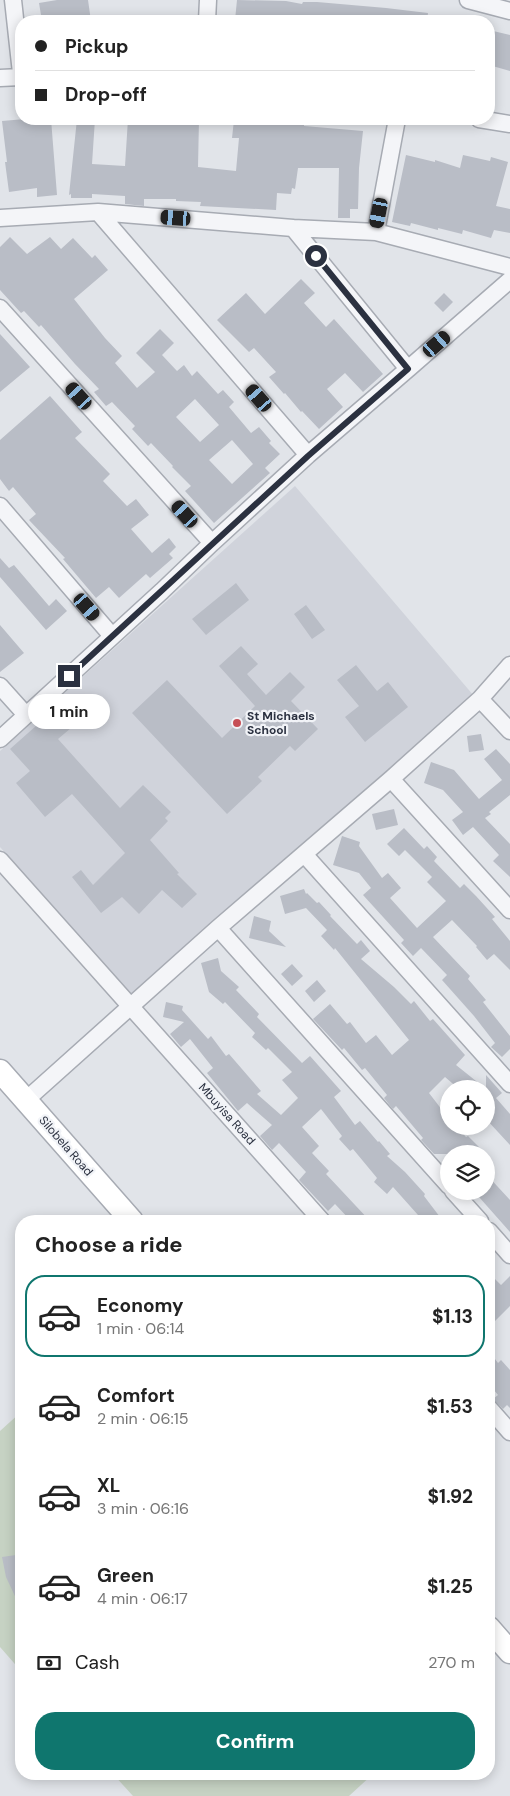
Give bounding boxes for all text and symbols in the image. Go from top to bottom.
text: Pickup [65,34,129,59]
text: Drop-off [65,82,147,107]
car [368,197,389,229]
car [160,209,191,227]
route start [305,245,327,267]
car [420,328,453,360]
car [63,380,94,412]
car [243,382,274,414]
car [169,498,200,530]
car [71,591,102,623]
route end [58,665,80,687]
callout: 1 min [28,694,110,728]
text: 1 min [50,701,88,722]
place label: St Michaels School [247,708,315,738]
marker: St Michaels School [231,717,243,729]
street label: Mbuyisa Road [195,1080,259,1148]
map controls [440,1080,495,1200]
button: locate [440,1080,495,1135]
street label: Silobela Road [36,1113,96,1179]
button: layers [440,1145,495,1200]
text: Choose a ride [35,1230,183,1259]
text: Economy [97,1293,184,1318]
icon: car [37,1294,82,1339]
text: $1.13 [432,1304,473,1329]
text: 1 min · 06:14 [97,1318,184,1339]
text: Comfort [97,1383,175,1408]
icon: car [37,1384,82,1429]
text: $1.53 [427,1394,473,1419]
text: 2 min · 06:15 [97,1408,188,1429]
text: XL [97,1473,120,1498]
icon: car [37,1474,82,1519]
text: $1.92 [427,1484,473,1509]
text: 3 min · 06:16 [97,1498,189,1519]
text: Green [97,1563,154,1588]
icon: car [37,1564,82,1609]
text: $1.25 [427,1574,473,1599]
text: 4 min · 06:17 [97,1588,188,1609]
icon: cash [35,1649,63,1677]
text: Cash [75,1650,119,1675]
text: 270 m [428,1652,475,1673]
button: Confirm [35,1712,475,1770]

